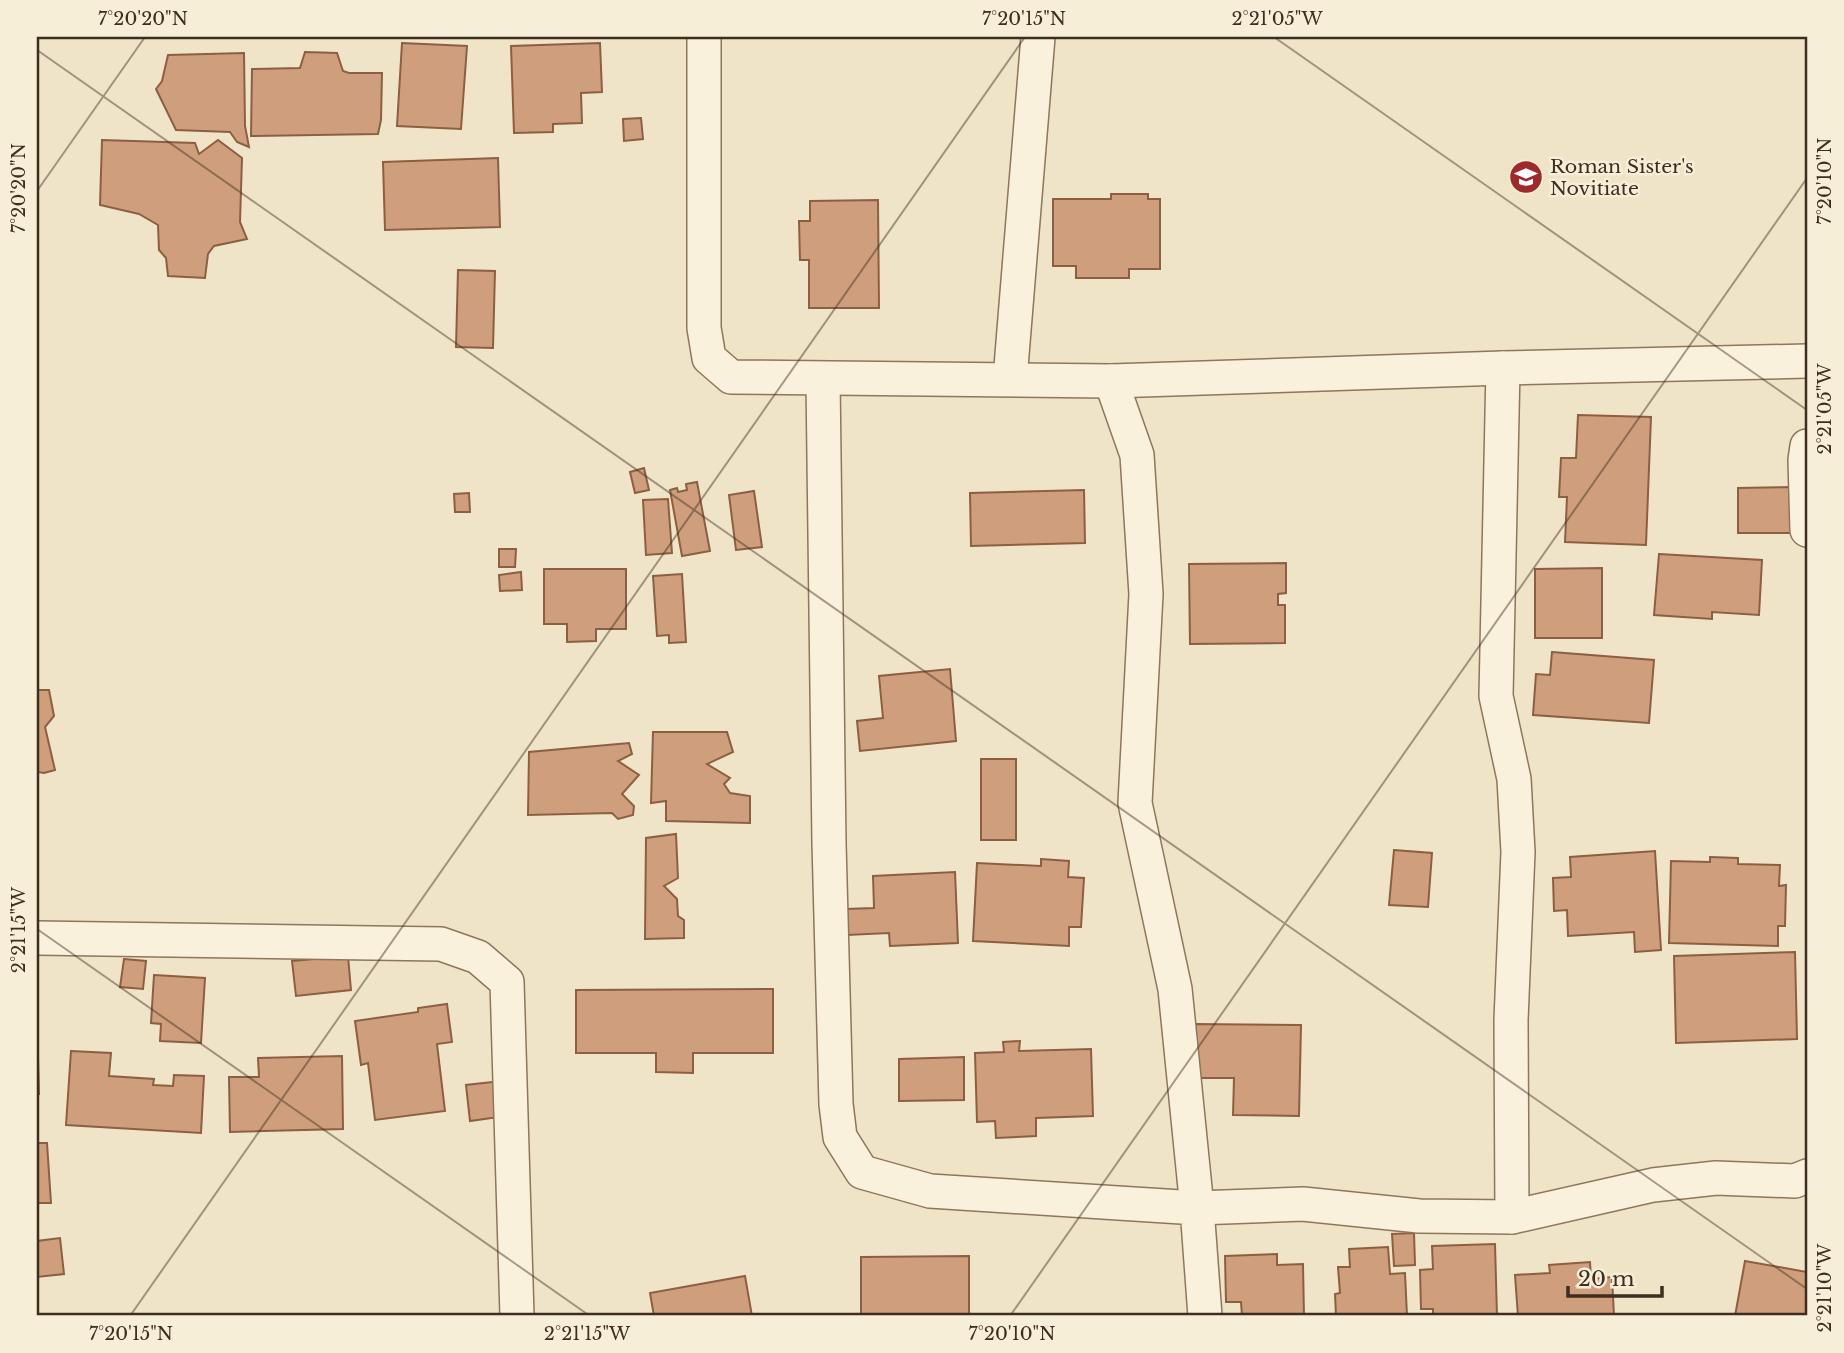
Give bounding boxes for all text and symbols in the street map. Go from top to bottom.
text: 7°20'20"N [98,8,188,30]
text: 7°20'15"N [982,8,1066,30]
text: 2°21'05"W [1231,8,1323,30]
text: 7°20'10"N [1814,138,1836,224]
text: 7°20'20"N [8,143,30,233]
place label: Roman Sister's Novitiate [1550,155,1694,200]
school or university icon: Roman Sister's Novitiate [1507,158,1545,196]
text: 2°21'05"W [1814,363,1836,455]
text: 2°21'15"W [8,886,30,973]
text: 2°21'10"W [1814,1243,1836,1332]
scale bar [1568,1255,1662,1299]
text: 20 m [1578,1266,1635,1292]
text: 7°20'15"N [89,1323,173,1345]
text: 2°21'15"W [544,1323,631,1345]
text: 7°20'10"N [969,1323,1055,1345]

